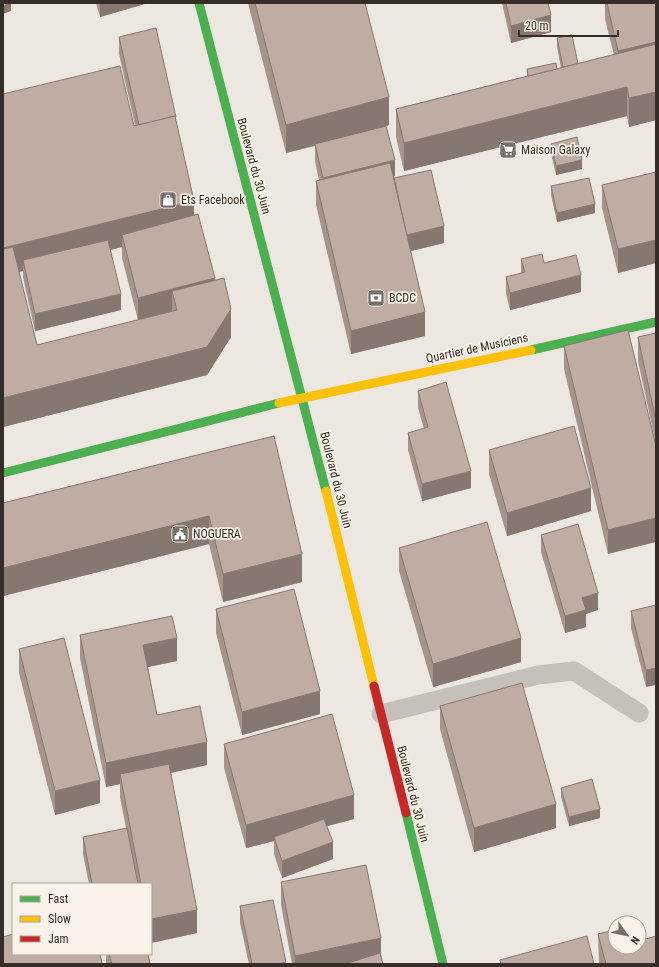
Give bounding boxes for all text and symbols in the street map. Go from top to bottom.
scale bar [519,12,618,38]
text: 20 m [525,19,549,33]
street label: Boulevard du 30 Juin [234,116,274,216]
supermarket icon: Maison Galaxy [498,140,518,160]
place label: Maison Galaxy [521,143,590,157]
shop icon: Ets Facebook [158,190,178,210]
place label: Ets Facebook [181,193,245,207]
bank icon: BCDC [366,288,386,308]
place label: BCDC [389,291,416,305]
street label: Quartier de Musiciens [425,330,529,366]
street label: Boulevard du 30 Juin [317,430,355,530]
public building icon: NOGUERA [170,524,190,544]
place label: NOGUERA [193,527,241,541]
street label: Boulevard du 30 Juin [394,744,432,844]
legend [12,883,152,955]
text: Fast [48,892,69,906]
text: Slow [48,912,71,926]
north arrow [607,915,647,955]
text: Jam [48,932,69,946]
text: N [628,934,642,947]

